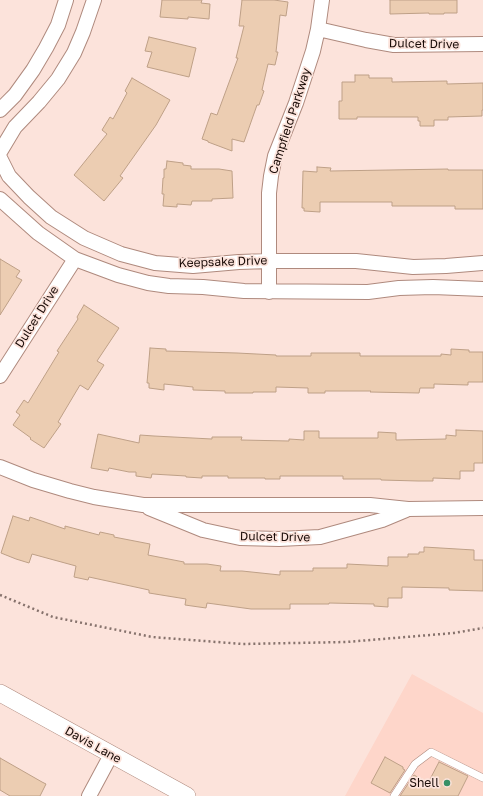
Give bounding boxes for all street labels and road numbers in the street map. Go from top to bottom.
street label: Dulcet Drive [389,36,459,52]
street label: Campfield Parkway [266,66,314,176]
street label: Keepsake Drive [178,253,268,271]
street label: Dulcet Drive [12,283,62,351]
street label: Dulcet Drive [240,529,310,545]
street label: Davis Lane [62,724,124,766]

